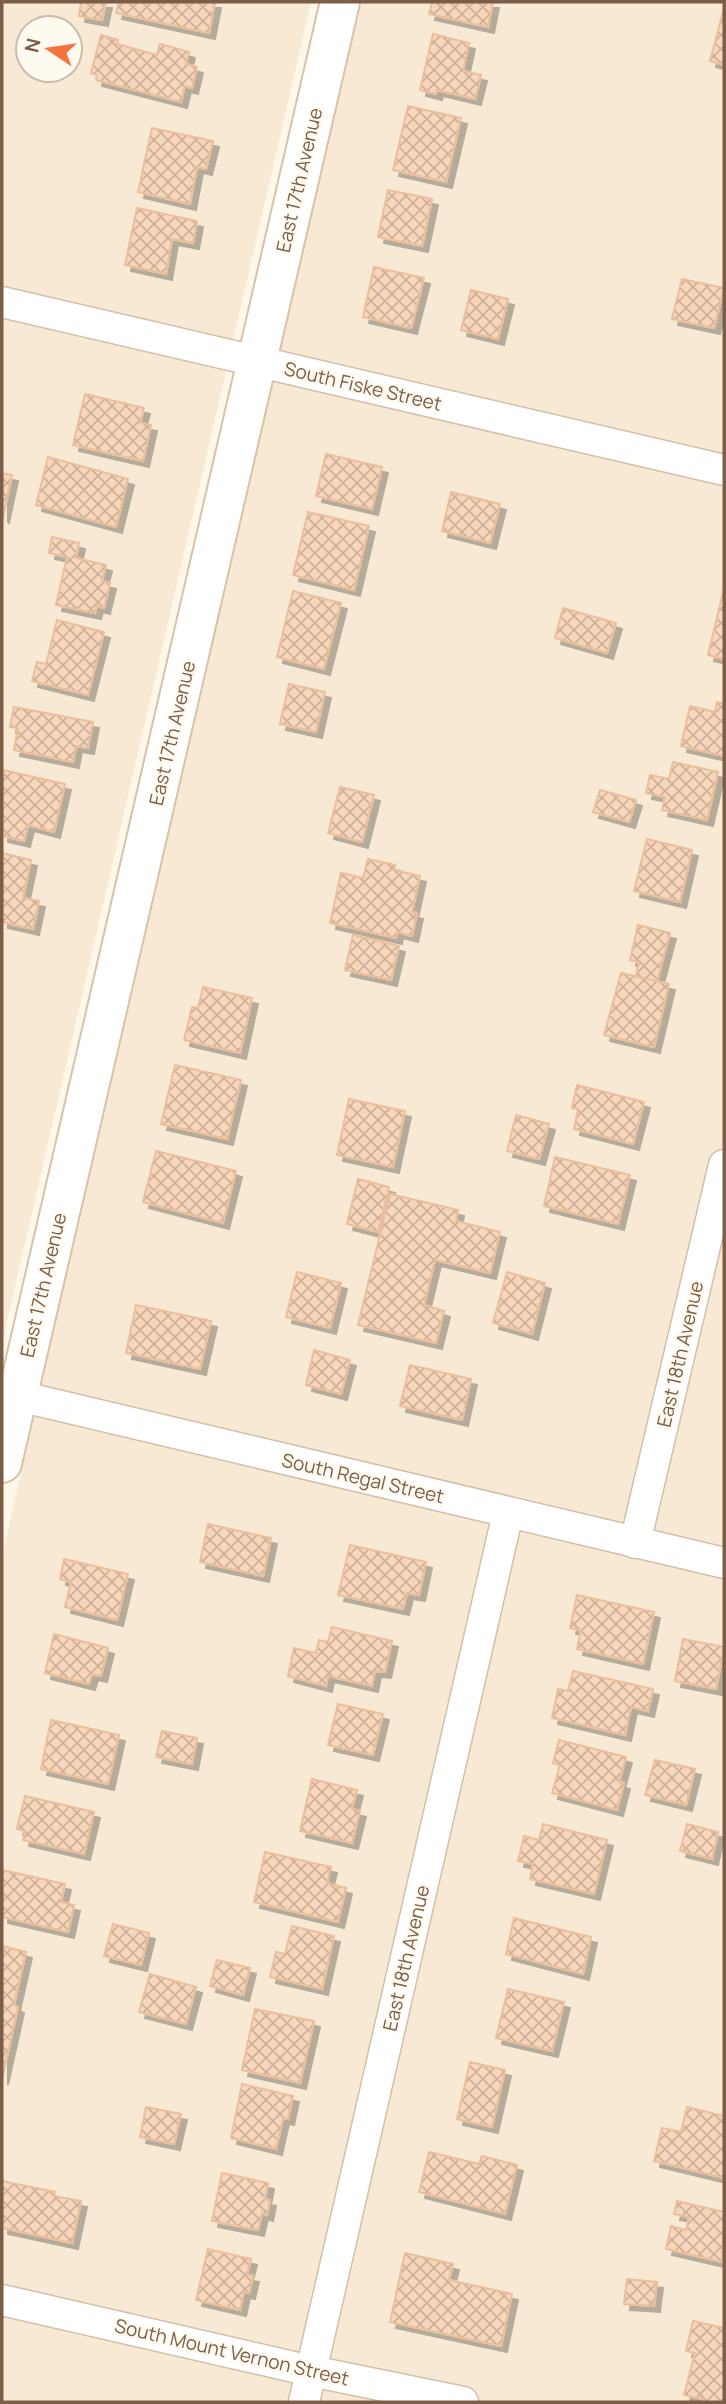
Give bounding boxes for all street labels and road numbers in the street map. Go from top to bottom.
street label: East 17th Avenue [270,105,328,255]
street label: South Fiske Street [282,355,444,417]
street label: East 17th Avenue [143,658,201,808]
street label: East 17th Avenue [14,1210,72,1360]
street label: East 18th Avenue [651,1279,709,1429]
street label: South Regal Street [279,1447,447,1509]
street label: East 18th Avenue [377,1883,435,2033]
street label: South Mount Vernon Street [112,2312,352,2392]

